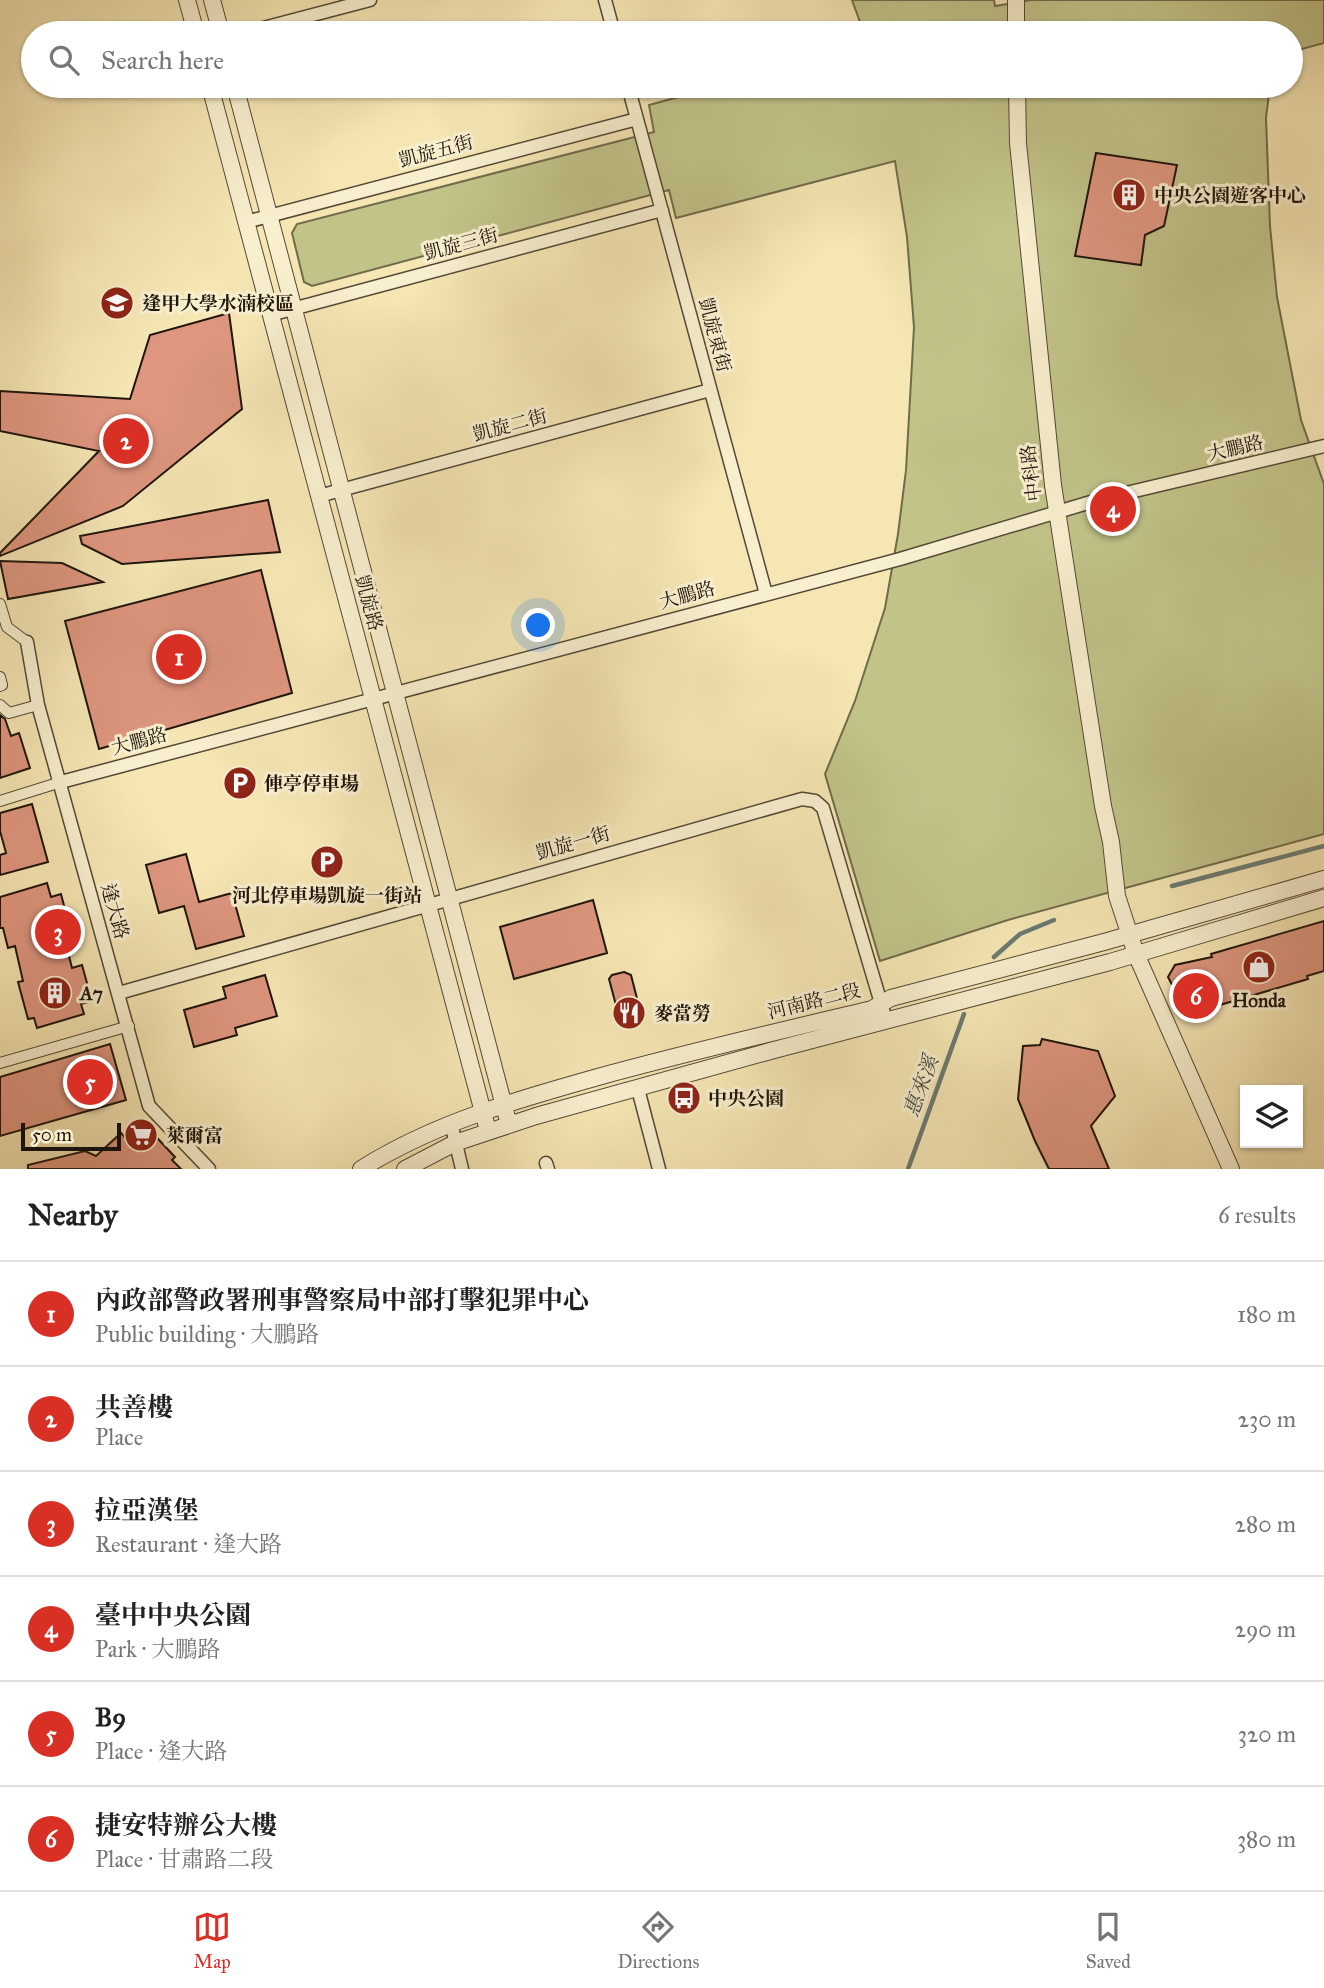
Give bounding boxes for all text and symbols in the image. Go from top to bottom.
search box [21,21,1303,98]
icon: search [45,41,83,79]
text: Search here [101,44,224,76]
street label: 凱旋五街 [396,130,476,172]
building icon: 中央公園遊客中心 [1110,176,1148,214]
place label: 中央公園遊客中心 [1154,184,1306,207]
street label: 凱旋三街 [421,223,501,265]
school or university icon: 逢甲大學水湳校區 [98,284,136,322]
place label: 逢甲大學水湳校區 [142,292,294,315]
street label: 凱旋東街 [694,295,736,375]
street label: 凱旋二街 [470,404,550,446]
pin: 2 [103,415,149,467]
street label: 大鵬路 [1205,430,1265,466]
street label: 中科路 [1016,443,1046,503]
pin: 4 [1090,483,1136,535]
street label: 凱旋路 [351,572,387,634]
street label: 大鵬路 [656,577,718,613]
your location [521,608,555,642]
pin: 1 [156,631,202,683]
street label: 大鵬路 [108,723,170,759]
parking icon: 俥亭停車場 [221,764,259,802]
place label: 俥亭停車場 [264,772,359,795]
street label: 凱旋一街 [533,821,613,865]
parking icon: 河北停車場凱旋一街站 [308,843,346,881]
street label: 逢大路 [96,880,134,942]
place label: 河北停車場凱旋一街站 [232,884,422,907]
pin: 3 [35,906,81,958]
shop icon: Honda [1240,948,1278,986]
pin: 6 [1173,970,1219,1022]
building icon: A7 [36,974,74,1012]
street label: 河南路二段 [765,978,863,1024]
place label: A7 [78,982,103,1005]
place label: Honda [1232,989,1287,1012]
restaurant icon: 麥當勞 [610,994,648,1032]
place label: 麥當勞 [654,1002,711,1025]
water label: 惠來溪 [898,1050,945,1120]
pin: 5 [67,1056,113,1108]
bus stop icon: 中央公園 [665,1079,703,1117]
map controls [1240,1085,1303,1148]
button: layers [1240,1085,1303,1148]
place label: 中央公園 [708,1087,784,1110]
supermarket icon: 萊爾富 [122,1116,160,1154]
scale bar [21,1120,121,1152]
text: 50 m [32,1123,72,1146]
place label: 萊爾富 [166,1124,223,1147]
text: Nearby [28,1197,118,1233]
text: 6 results [1218,1201,1296,1229]
text: 內政部警政署刑事警察局中部打擊犯罪中心 [95,1284,589,1316]
text: 1 [46,1300,56,1328]
text: 180 m [1237,1300,1296,1328]
text: Public building · 大鵬路 [95,1320,319,1348]
text: 共善樓 [95,1391,173,1423]
text: 2 [45,1405,57,1433]
text: 230 m [1238,1405,1296,1433]
text: Place [95,1423,143,1451]
text: 拉亞漢堡 [95,1494,199,1526]
text: 3 [46,1510,56,1538]
text: 280 m [1235,1510,1296,1538]
text: Restaurant · 逢大路 [95,1530,282,1558]
text: 臺中中央公園 [95,1599,251,1631]
text: 4 [45,1615,57,1643]
text: 290 m [1235,1615,1296,1643]
text: Park · 大鵬路 [95,1635,221,1663]
text: B9 [95,1701,126,1733]
text: 5 [46,1720,56,1748]
text: 320 m [1238,1720,1296,1748]
text: Place · 逢大路 [95,1737,227,1765]
text: 捷安特辦公大樓 [95,1809,277,1841]
text: 6 [45,1825,57,1853]
text: 380 m [1237,1825,1296,1853]
text: Place · 甘肅路二段 [95,1845,273,1873]
tab: Map [193,1908,231,1973]
tab: Directions [617,1908,699,1973]
tab: Saved [1086,1908,1131,1973]

